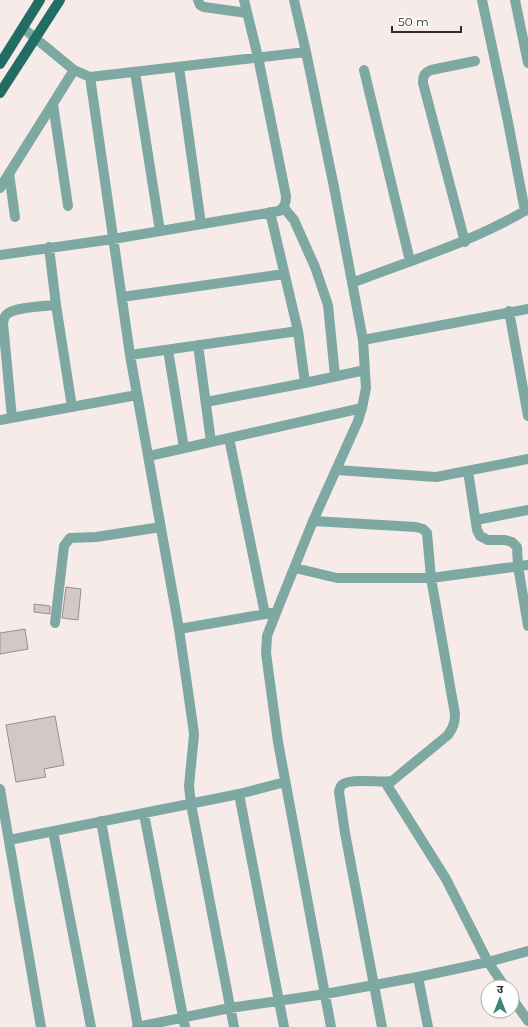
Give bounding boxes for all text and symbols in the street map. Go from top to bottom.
scale bar [392,8,461,34]
text: 50 m [398,14,429,29]
north arrow [480,979,520,1019]
text: उ [497,982,504,996]

